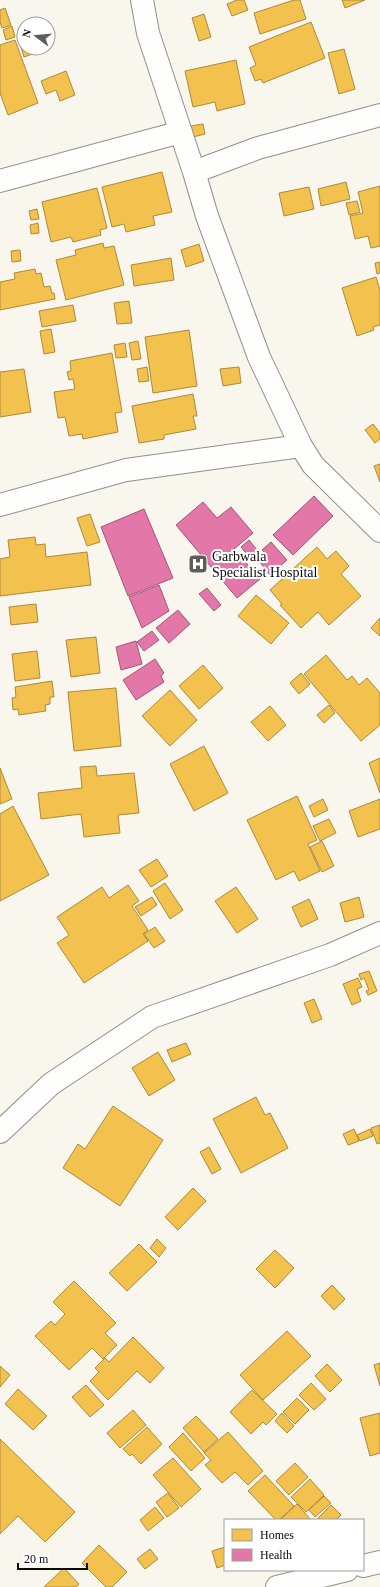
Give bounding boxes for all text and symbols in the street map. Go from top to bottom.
north arrow [16,16,56,56]
text: N [20,28,33,39]
place label: Garbwala Specialist Hospital [212,549,317,580]
hospital icon: Garbwala Specialist Hospital [187,553,209,575]
legend [224,1519,364,1571]
text: Homes [260,1528,294,1542]
scale bar [18,1545,87,1571]
text: Health [260,1548,292,1562]
text: 20 m [24,1552,49,1566]

